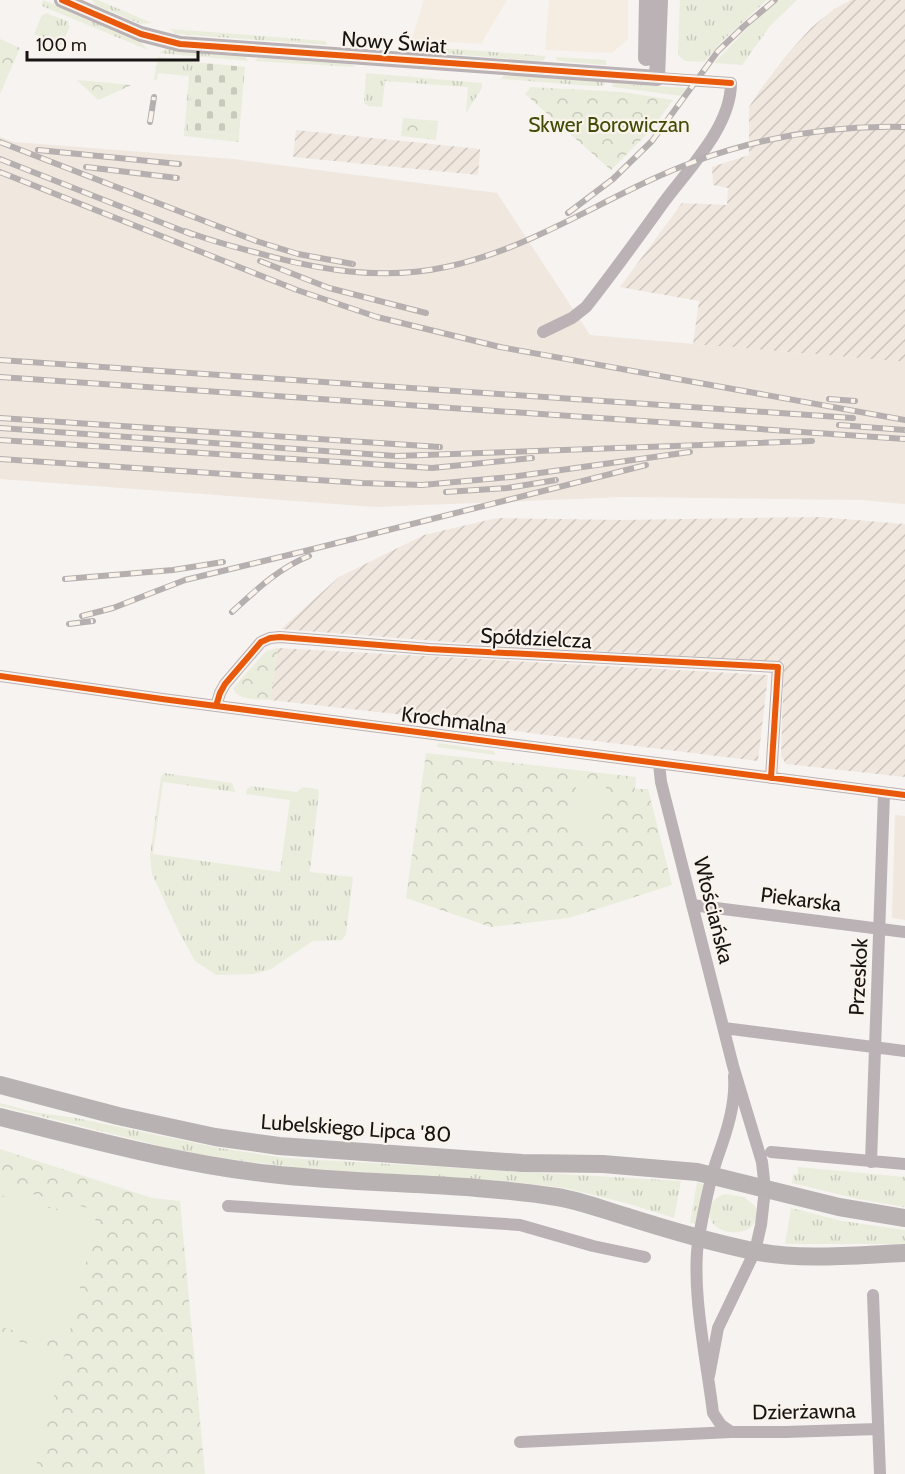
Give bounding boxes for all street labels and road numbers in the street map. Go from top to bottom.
street label: Nowy Świat [341,26,447,58]
street label: Spółdzielcza [480,623,592,653]
street label: Krochmalna [400,701,508,739]
street label: Włościańska [689,854,739,966]
street label: Piekarska [759,882,843,916]
street label: Przeskok [843,937,873,1016]
street label: Lubelskiego Lipca '80 [260,1109,452,1147]
street label: Dzierżawna [752,1398,856,1424]

